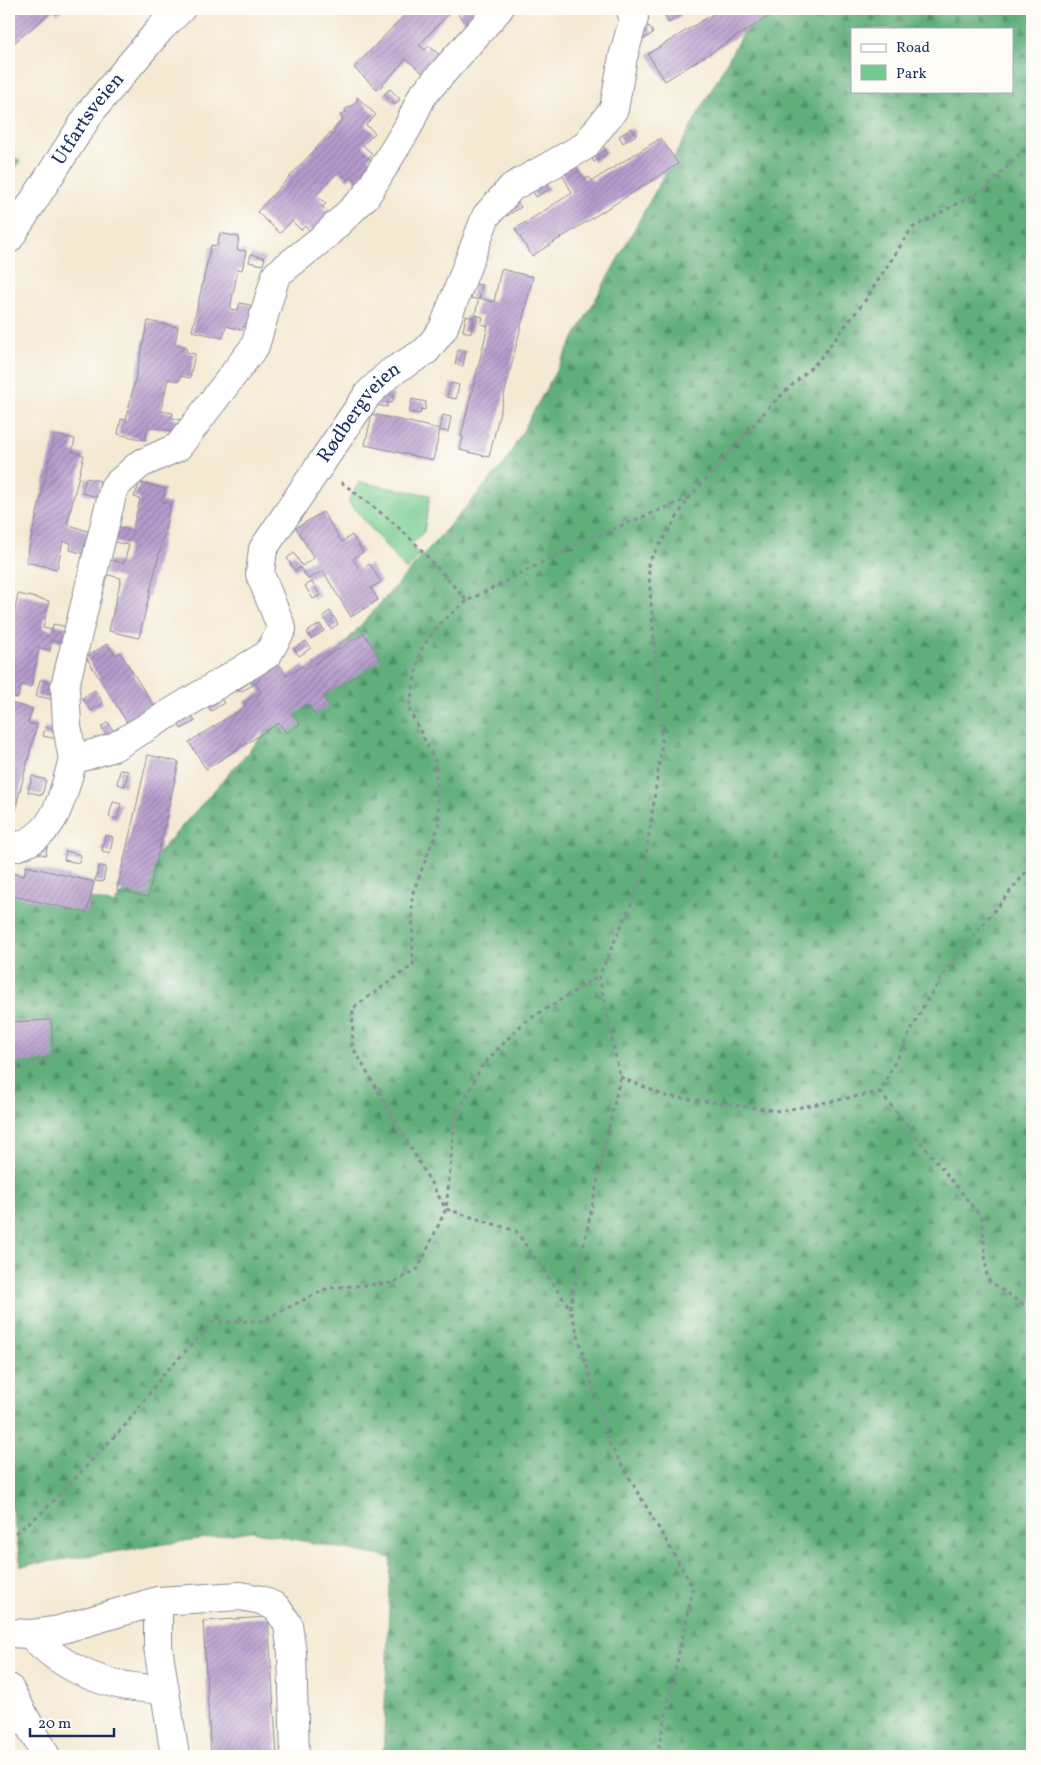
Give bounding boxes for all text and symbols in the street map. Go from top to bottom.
legend [851,28,1014,92]
text: Road [896,38,930,59]
text: Park [896,64,927,85]
street label: Utfartsveien [46,67,132,171]
street label: Rødbergveien [311,356,406,469]
scale bar [30,1705,114,1737]
text: 20 m [38,1714,71,1735]

